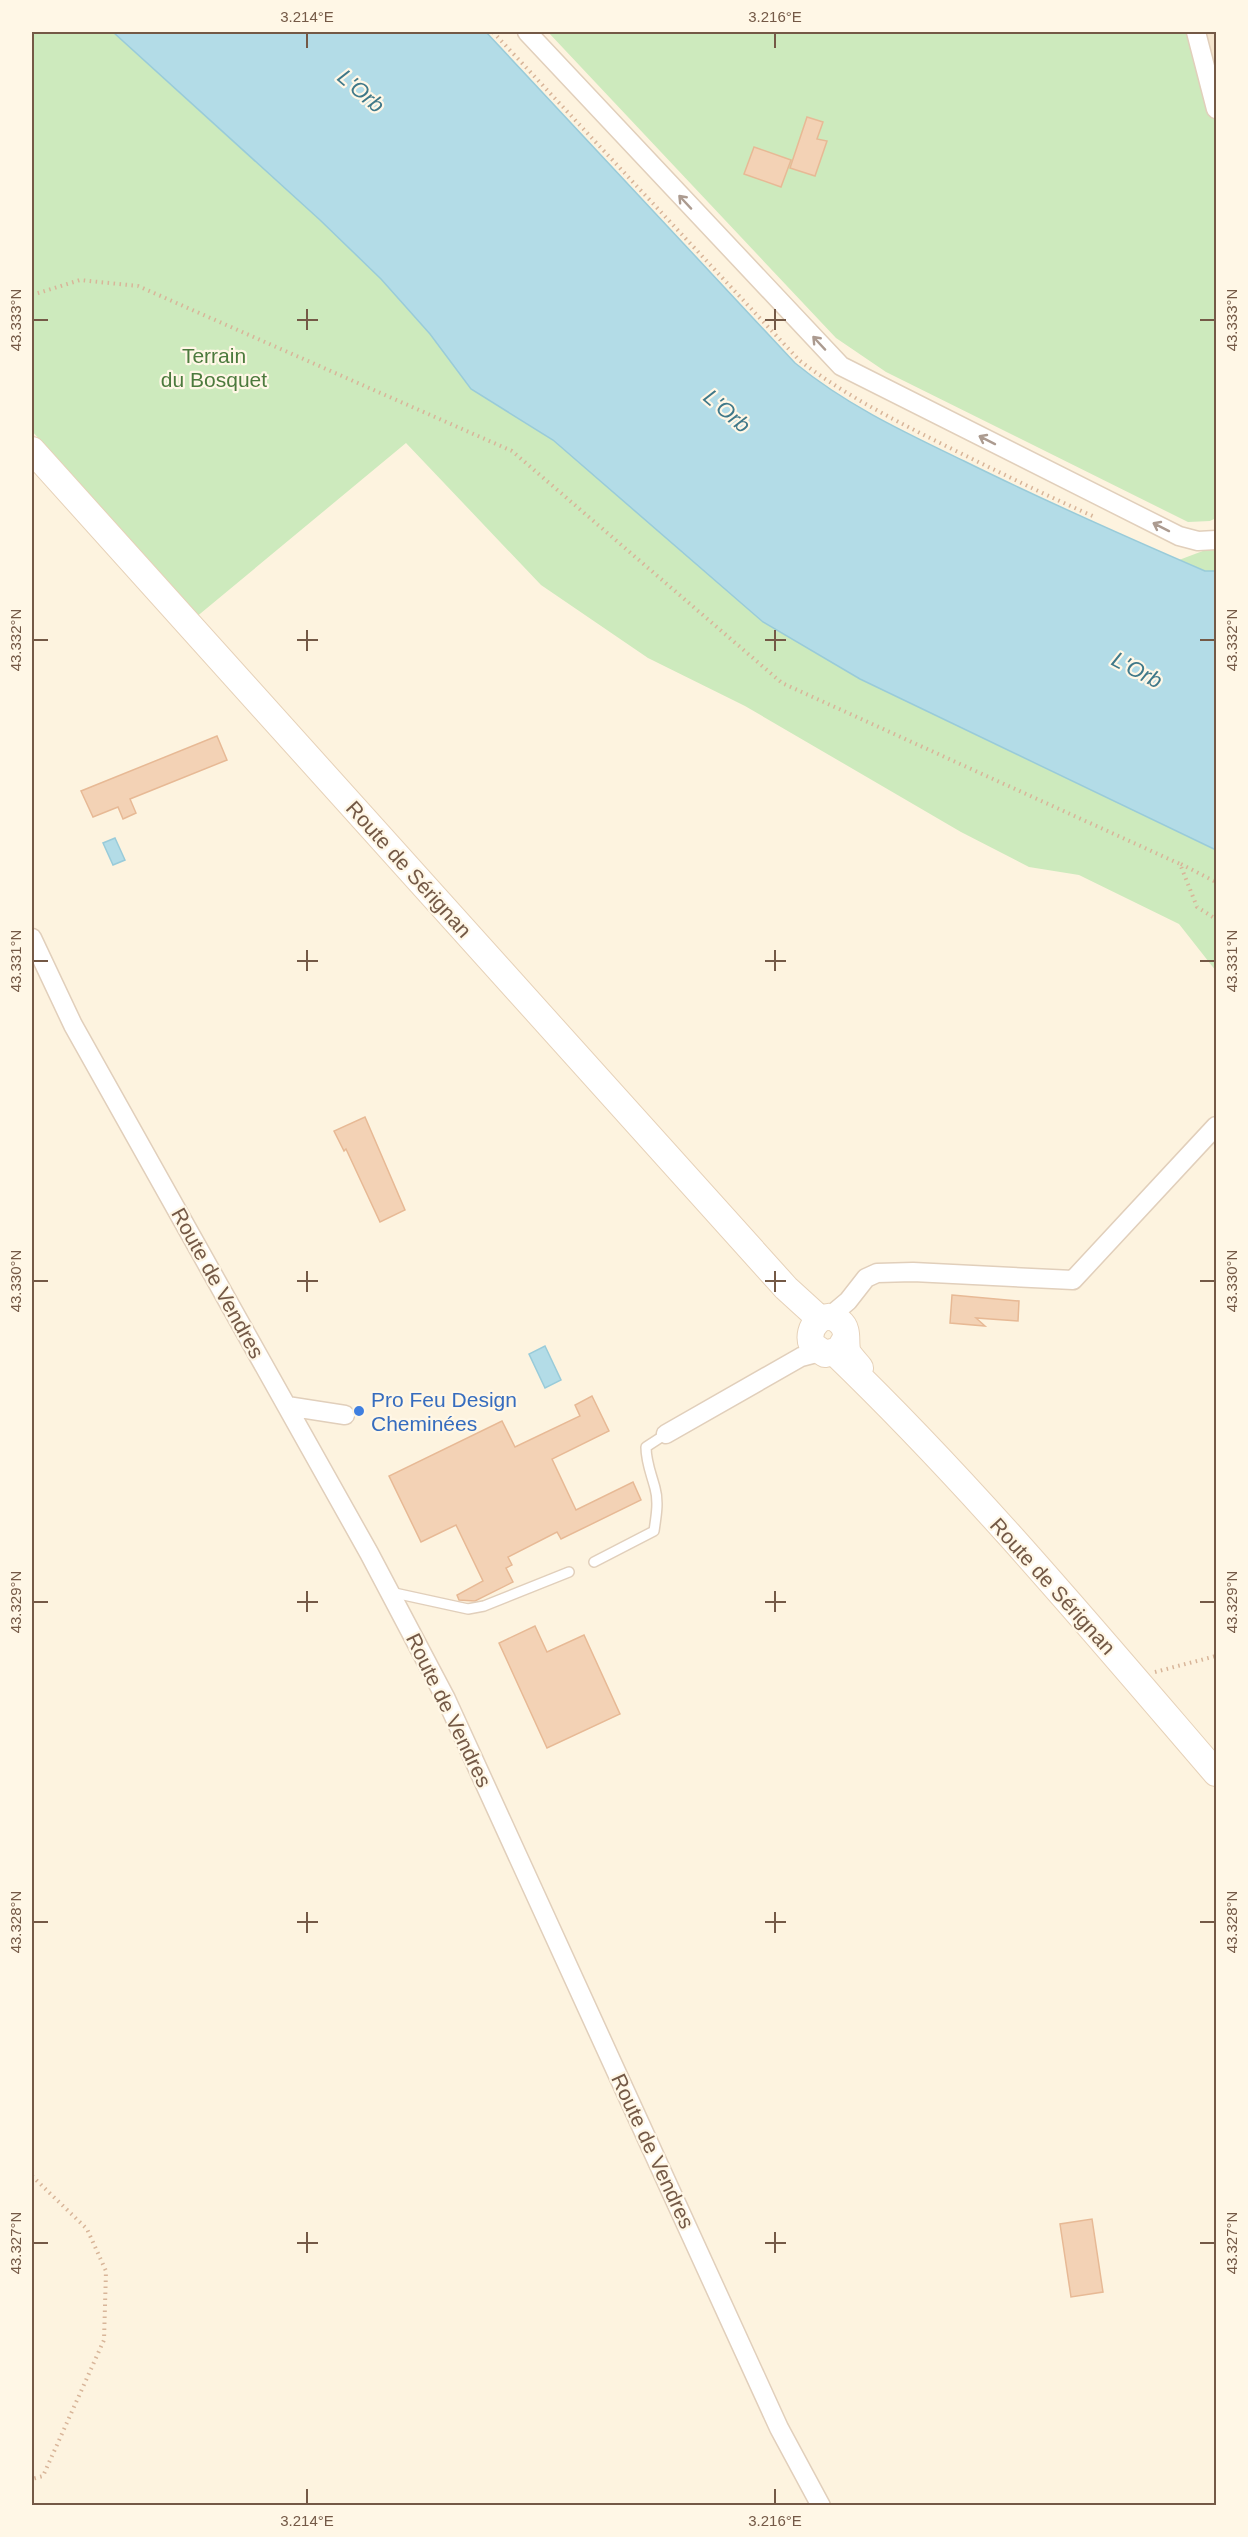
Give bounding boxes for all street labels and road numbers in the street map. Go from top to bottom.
street label: Route de Sérignan [342,796,476,942]
street label: Route de Vendres [167,1204,269,1362]
street label: Route de Sérignan [986,1513,1120,1659]
street label: Route de Vendres [402,1629,496,1791]
street label: Route de Vendres [607,2070,699,2232]

